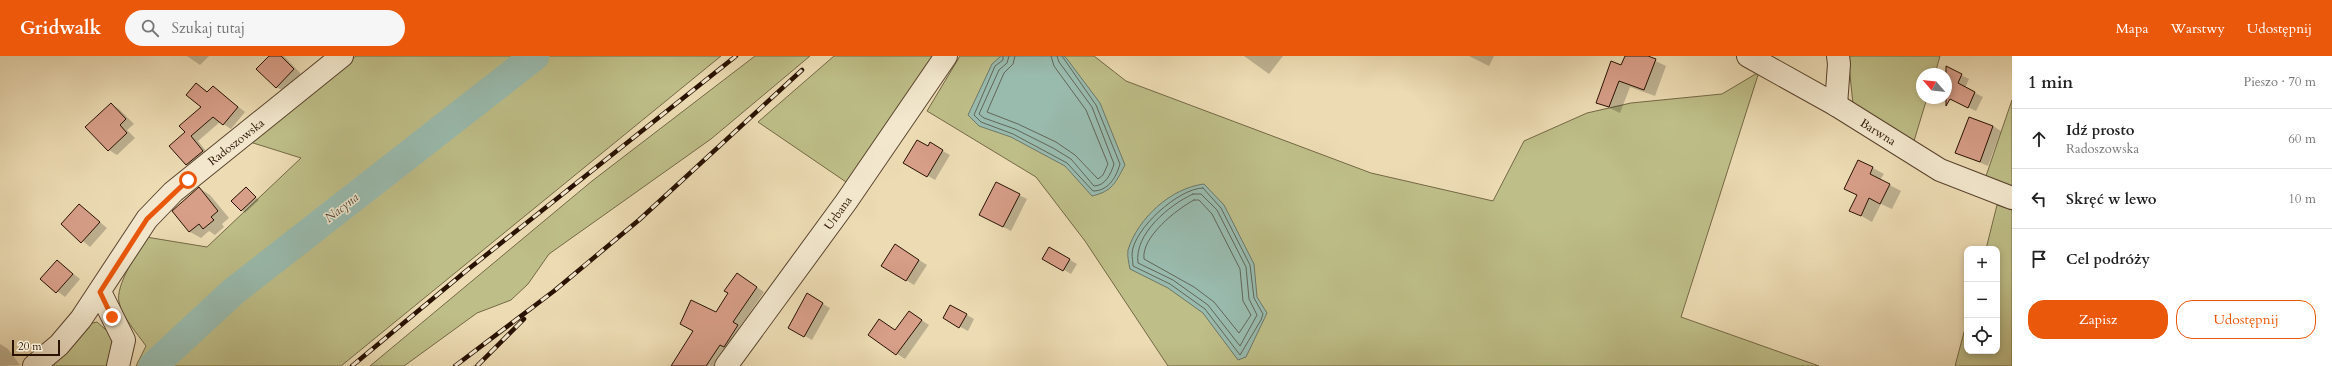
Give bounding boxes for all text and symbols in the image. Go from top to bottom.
search box [125,10,405,46]
text: Gridwalk [20,15,101,41]
icon: search [139,17,161,39]
text: Szukaj tutaj [171,18,245,38]
text: Mapa [2116,19,2148,38]
text: Warstwy [2170,19,2225,38]
text: Udostępnij [2247,19,2312,38]
north arrow [1916,68,1952,104]
text: 1 min [2028,71,2073,94]
text: Pieszo · 70 m [2243,73,2316,91]
street label: Radoszowska [204,114,268,169]
street label: Barwna [1857,115,1900,150]
text: Idź prosto [2066,120,2134,140]
icon: ahead [2028,128,2050,150]
text: 60 m [2288,130,2316,148]
text: Radoszowska [2066,140,2139,158]
route start [179,171,197,189]
icon: left [2028,188,2050,210]
water label: Nacyna [321,189,363,227]
text: Skręć w lewo [2066,189,2156,209]
text: 10 m [2288,190,2316,208]
street label: Urbana [820,192,856,233]
map controls [1964,246,2000,354]
button: + [1964,246,2000,282]
icon: arrive [2028,248,2050,270]
text: Cel podróży [2066,249,2150,269]
button: − [1964,282,2000,318]
button: Zapisz [2028,300,2168,339]
button: Udostępnij [2176,300,2316,339]
route end [103,308,121,326]
button: locate [1964,318,2000,354]
scale bar [12,338,60,357]
text: 20 m [18,339,42,354]

